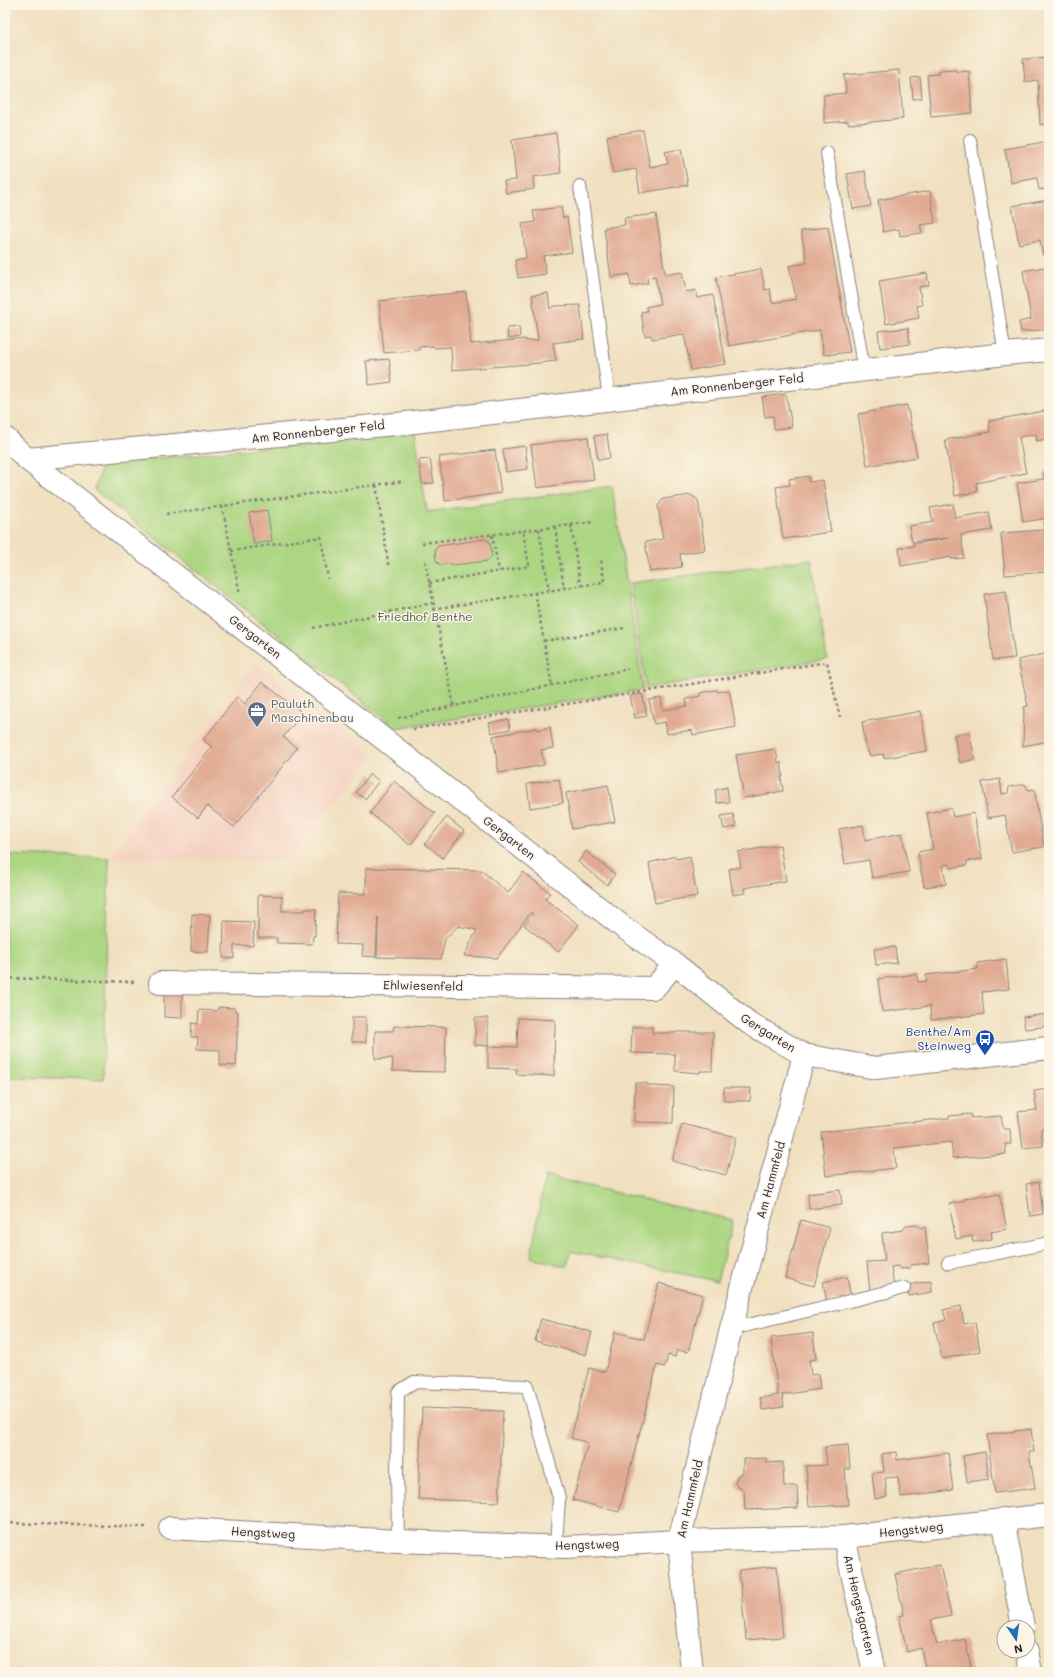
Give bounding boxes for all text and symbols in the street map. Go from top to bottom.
street label: Am Ronnenberger Feld [669,369,805,399]
street label: Am Ronnenberger Feld [250,416,386,446]
park label: Friedhof Benthe [378,608,472,624]
street label: Gergarten [226,611,285,662]
place label: Pauluth Maschinenbau [271,695,354,725]
office icon: Pauluth Maschinenbau [246,700,268,728]
street label: Gergarten [480,812,539,863]
street label: Ehlwiesenfeld [383,976,463,994]
street label: Gergarten [738,1009,799,1055]
place label: Benthe/Am Steinweg [906,1023,971,1053]
bus stop icon: Benthe/Am Steinweg [974,1028,996,1056]
street label: Am Hammfeld [752,1139,788,1220]
street label: Am Hammfeld [672,1458,706,1539]
street label: Hengstweg [878,1518,944,1540]
street label: Hengstweg [230,1522,296,1542]
street label: Hengstweg [555,1535,619,1553]
street label: Am Hengstgarten [841,1553,879,1656]
north arrow [996,1619,1036,1659]
text: N [1013,1641,1024,1657]

